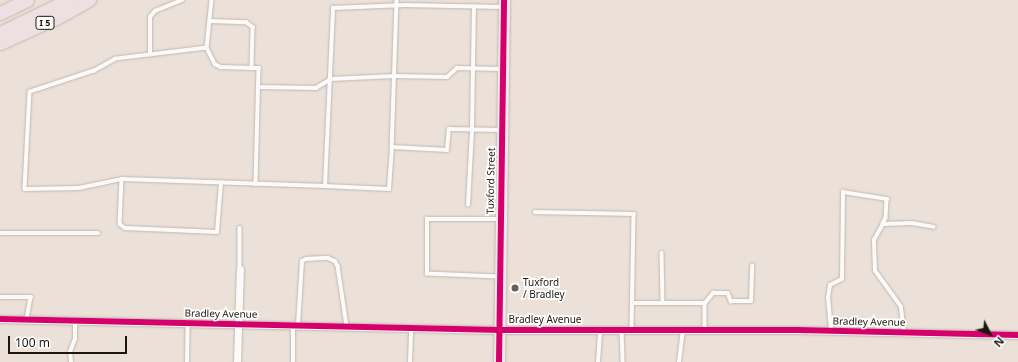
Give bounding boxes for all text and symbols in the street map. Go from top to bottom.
road number: I 5 [35,16,55,30]
street label: Tuxford Street [484,148,498,214]
place label: Tuxford / Bradley [523,276,565,300]
marker: Tuxford / Bradley [510,283,520,293]
street label: Bradley Avenue [184,307,258,321]
street label: Bradley Avenue [508,314,582,326]
north arrow [970,314,1010,354]
street label: Bradley Avenue [832,315,906,329]
scale bar [10,328,129,354]
text: 100 m [15,334,50,351]
text: N [991,334,1008,351]

